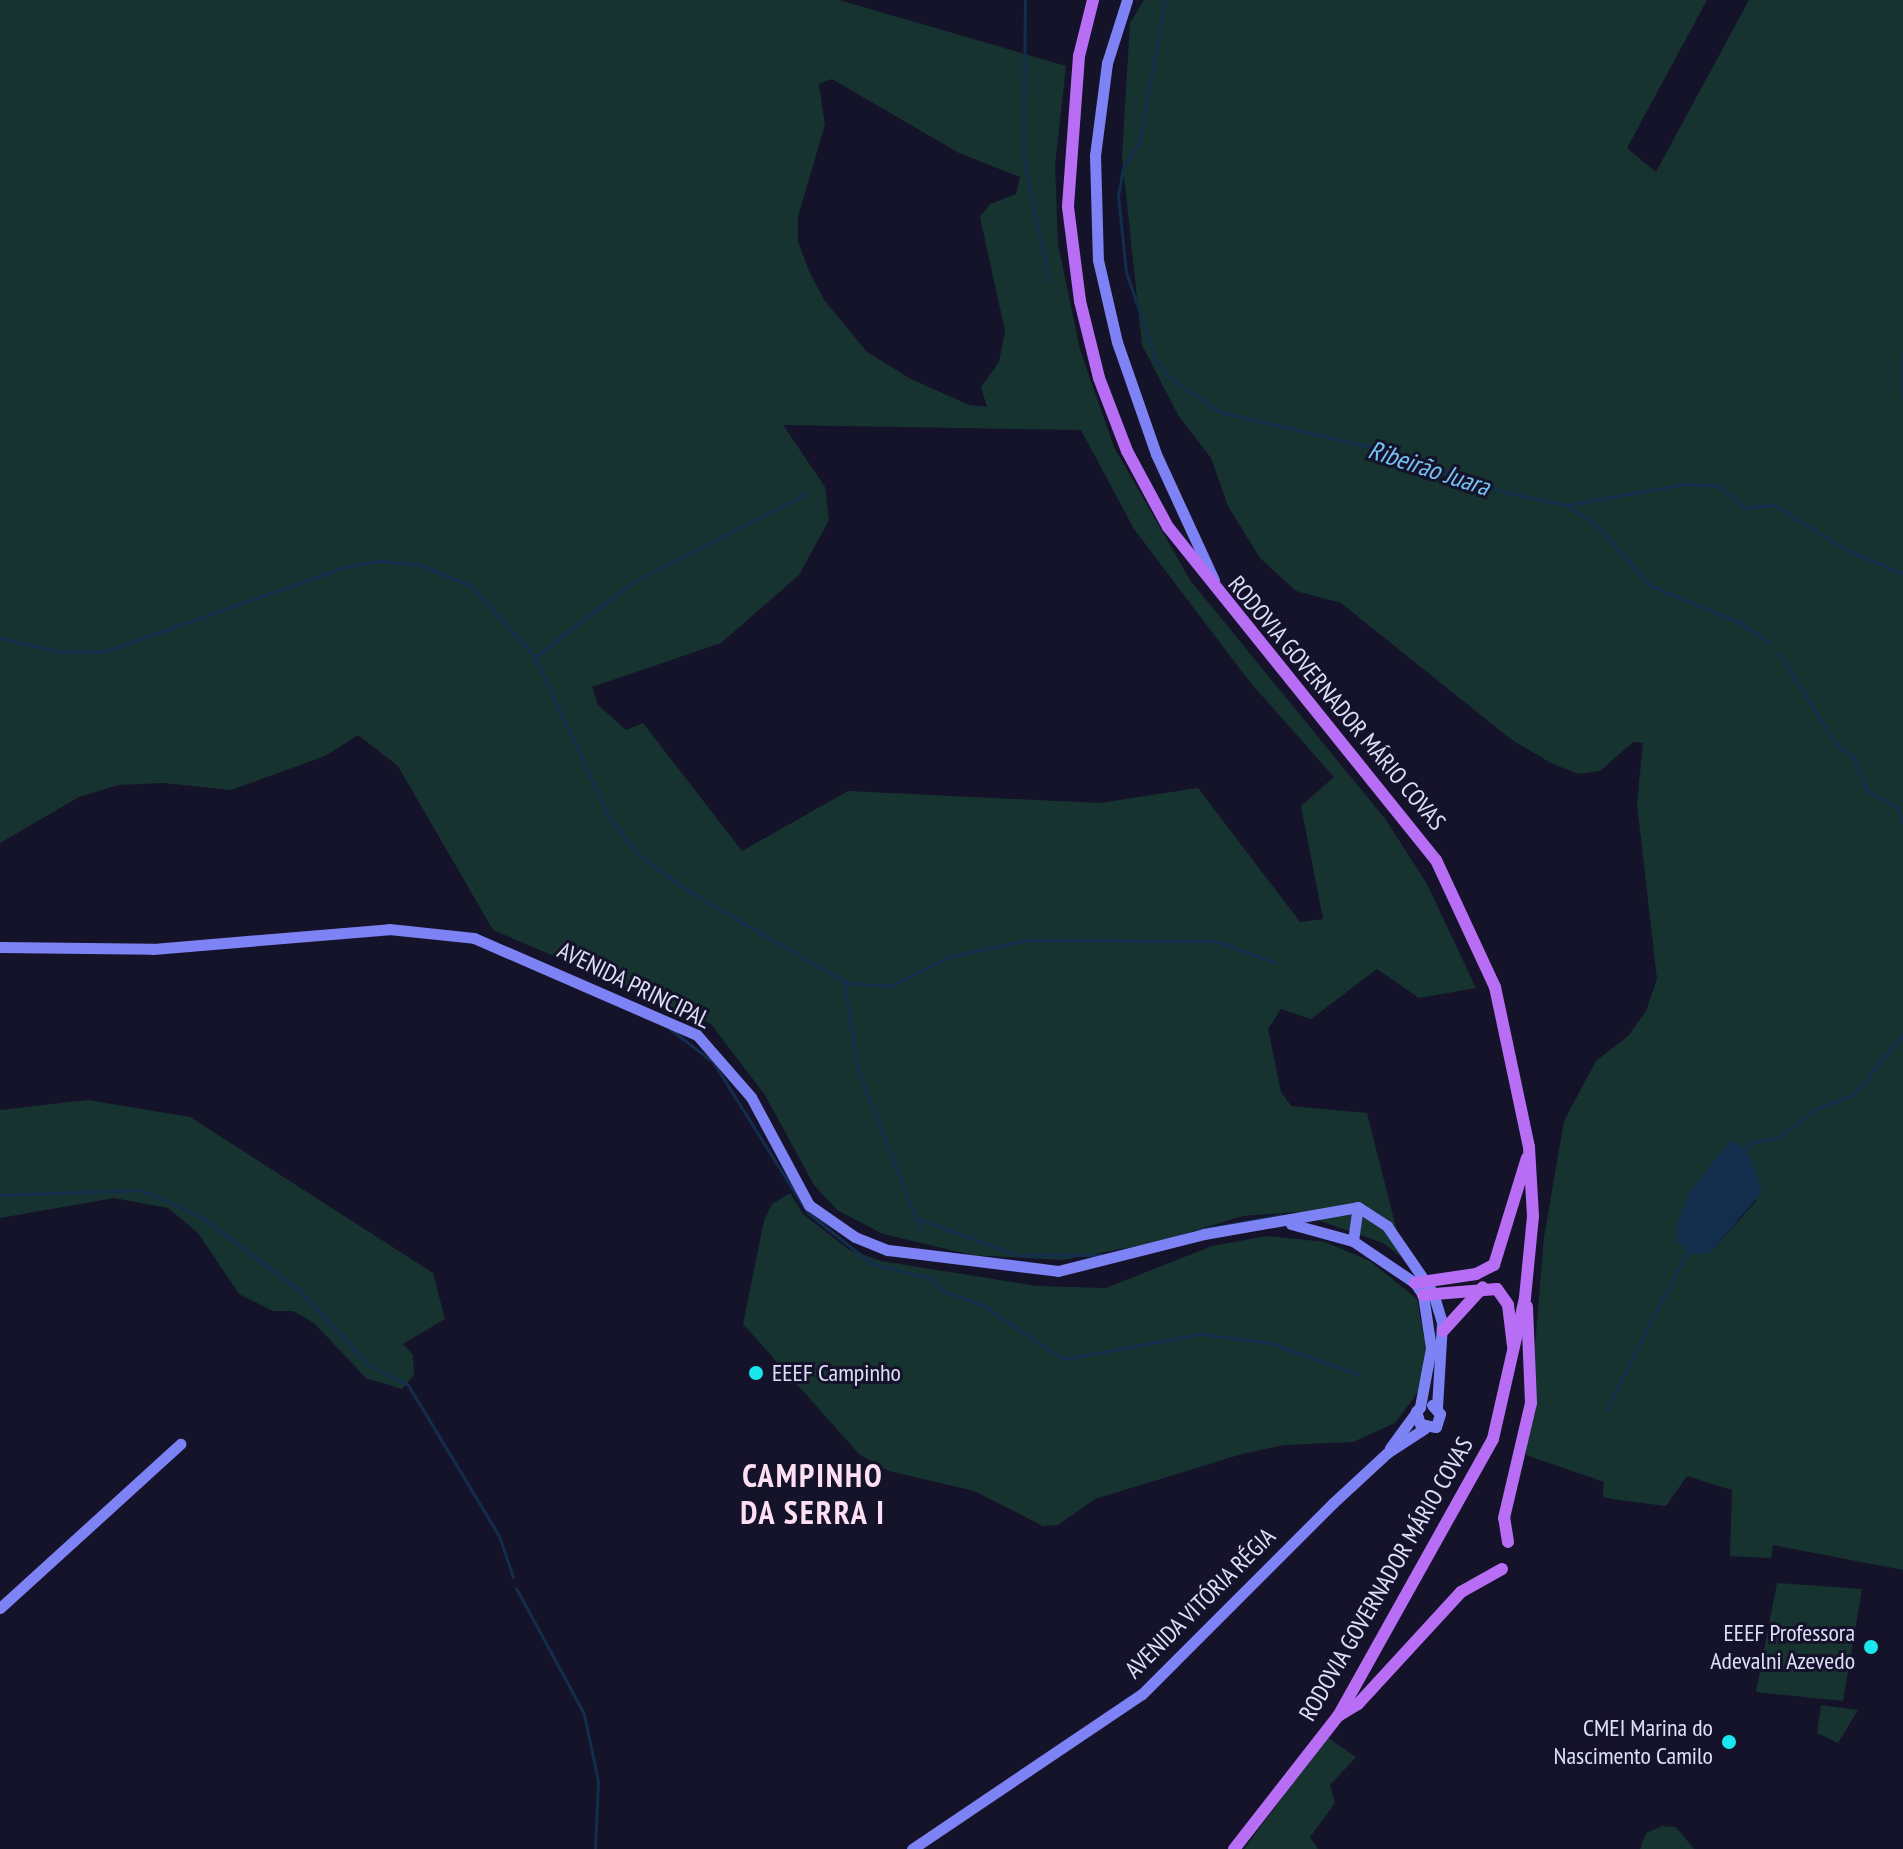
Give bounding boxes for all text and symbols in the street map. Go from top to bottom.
water label: Ribeirão Juara [1364,434,1494,502]
street label: RODOVIA GOVERNADOR MÁRIO COVAS [1222,570,1452,836]
street label: AVENIDA PRINCIPAL [553,935,715,1035]
place label: EEEF Campinho [772,1359,901,1387]
marker: EEEF Campinho [747,1364,765,1382]
street label: RODOVIA GOVERNADOR MÁRIO COVAS [1293,1432,1479,1726]
district label: CAMPINHO DA SERRA I [739,1457,887,1532]
street label: AVENIDA VITÓRIA RÉGIA [1118,1521,1282,1685]
place label: EEEF Professora Adevalni Azevedo [1710,1619,1855,1675]
marker: EEEF Professora Adevalni Azevedo [1862,1638,1880,1656]
place label: CMEI Marina do Nascimento Camilo [1554,1714,1713,1770]
marker: CMEI Marina do Nascimento Camilo [1720,1733,1738,1751]

